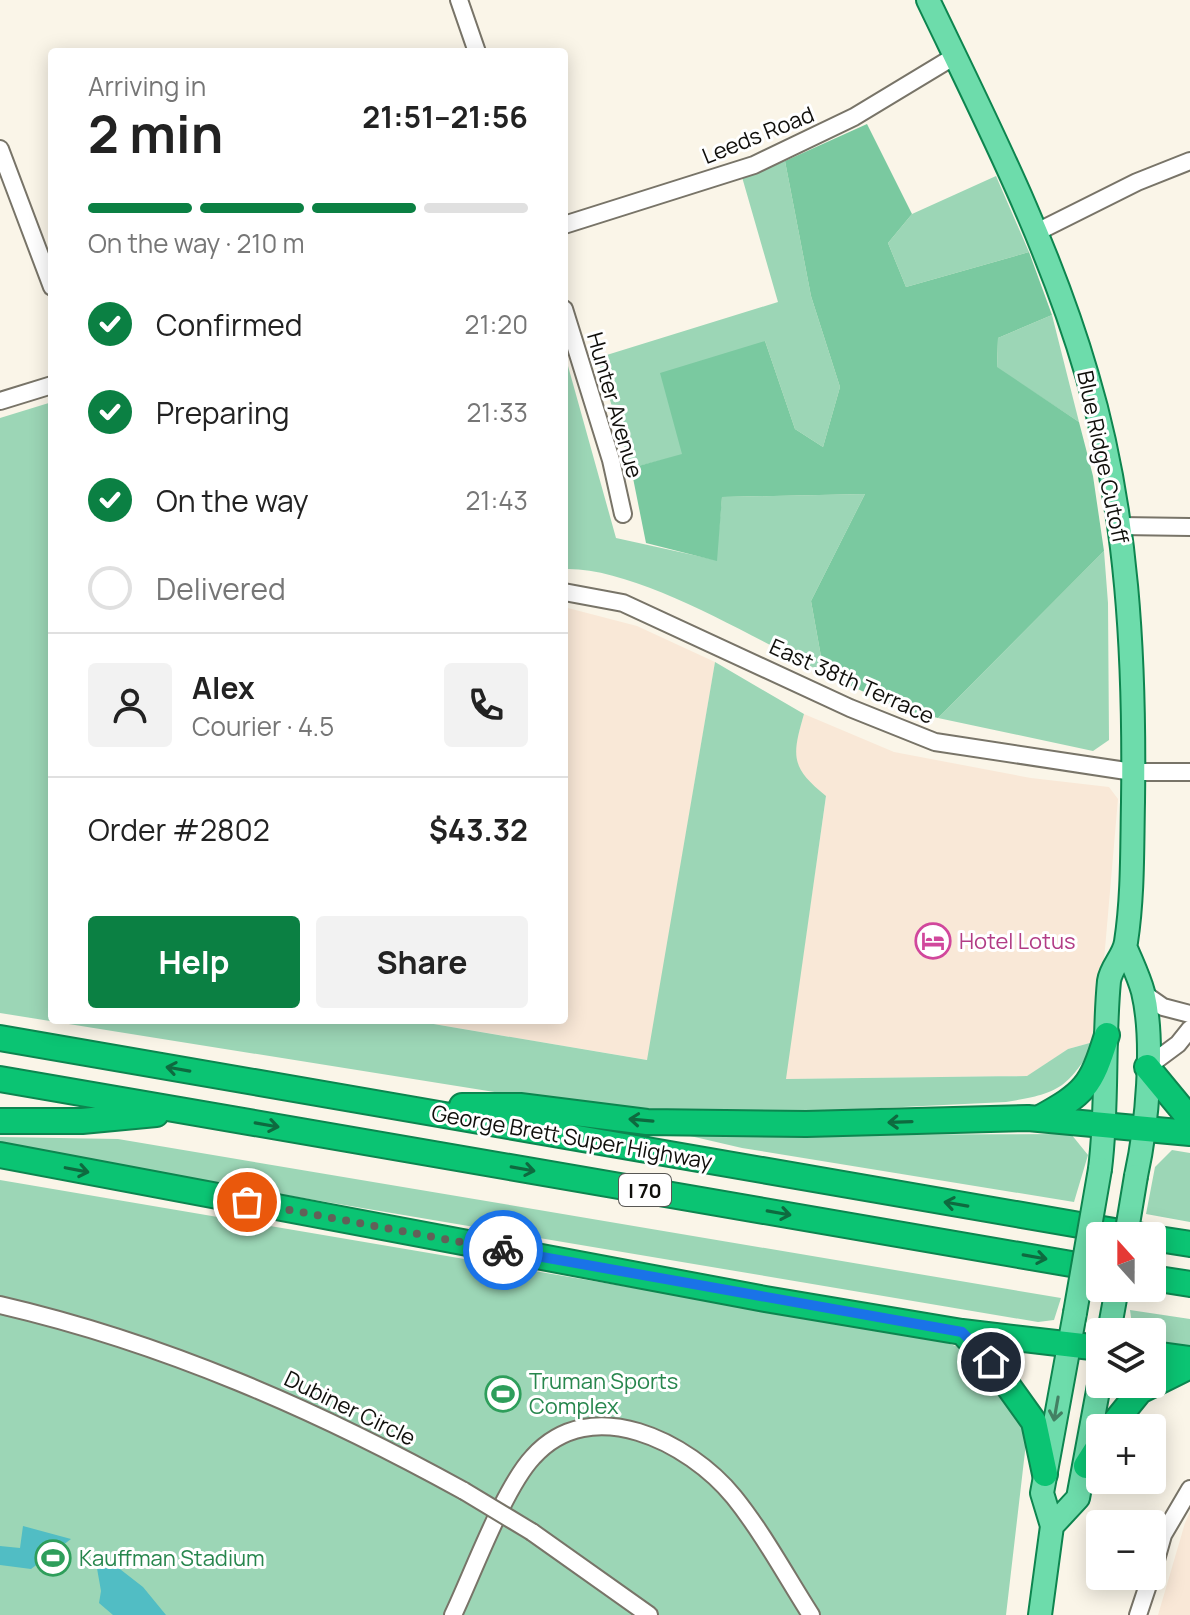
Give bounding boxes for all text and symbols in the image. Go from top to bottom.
text: Arriving in [88,68,206,104]
text: 21:51–21:56 [362,96,528,137]
text: 2 min [88,98,223,169]
street label: Leeds Road [698,99,818,171]
text: On the way · 210 m [88,225,305,261]
icon: check [88,302,132,346]
text: Confirmed [156,304,303,345]
text: 21:20 [465,306,528,342]
street label: Hunter Avenue [580,329,650,481]
street label: Blue Ridge Cutoff [1070,368,1136,547]
icon: check [88,390,132,434]
text: Preparing [156,392,290,433]
text: 21:33 [467,394,528,430]
icon: check [88,478,132,522]
text: On the way [156,480,309,521]
text: 21:43 [466,482,528,518]
text: Delivered [156,568,286,609]
street label: East 38th Terrace [765,631,939,731]
button: person [88,663,172,747]
button: phone [444,663,528,747]
text: Alex [192,667,255,708]
text: Courier · 4.5 [192,708,334,744]
text: Order #2802 [88,809,270,850]
text: $43.32 [429,809,528,850]
button: Help [88,916,300,1008]
button: Share [316,916,528,1008]
hotel icon: Hotel Lotus [914,922,952,960]
place label: Hotel Lotus [959,926,1076,956]
one-way arrow [166,1061,192,1076]
street label: George Brett Super Highway [429,1098,715,1177]
one-way arrow [628,1113,655,1128]
one-way arrow [887,1114,914,1129]
one-way arrow [254,1118,279,1133]
one-way arrow [510,1162,535,1177]
one-way arrow [63,1163,89,1178]
pin [213,1168,281,1236]
road number: I 70 [619,1174,671,1206]
icon: bag [225,1180,269,1224]
one-way arrow [944,1195,969,1210]
one-way arrow [766,1207,791,1222]
courier [463,1210,543,1290]
north arrow [1086,1222,1166,1302]
map controls [1086,1222,1166,1590]
icon: bike [481,1228,525,1272]
one-way arrow [1022,1251,1048,1266]
button: layers [1086,1318,1166,1398]
pin [957,1328,1025,1396]
icon: home [969,1340,1013,1384]
street label: Dubiner Circle [279,1363,421,1453]
place label: Truman Sports Complex [529,1366,678,1421]
sports icon: Truman Sports Complex [484,1375,522,1413]
one-way arrow [1048,1395,1063,1421]
button: + [1086,1414,1166,1494]
button: − [1086,1510,1166,1590]
sports icon: Kauffman Stadium [34,1539,72,1577]
place label: Kauffman Stadium [79,1543,265,1573]

